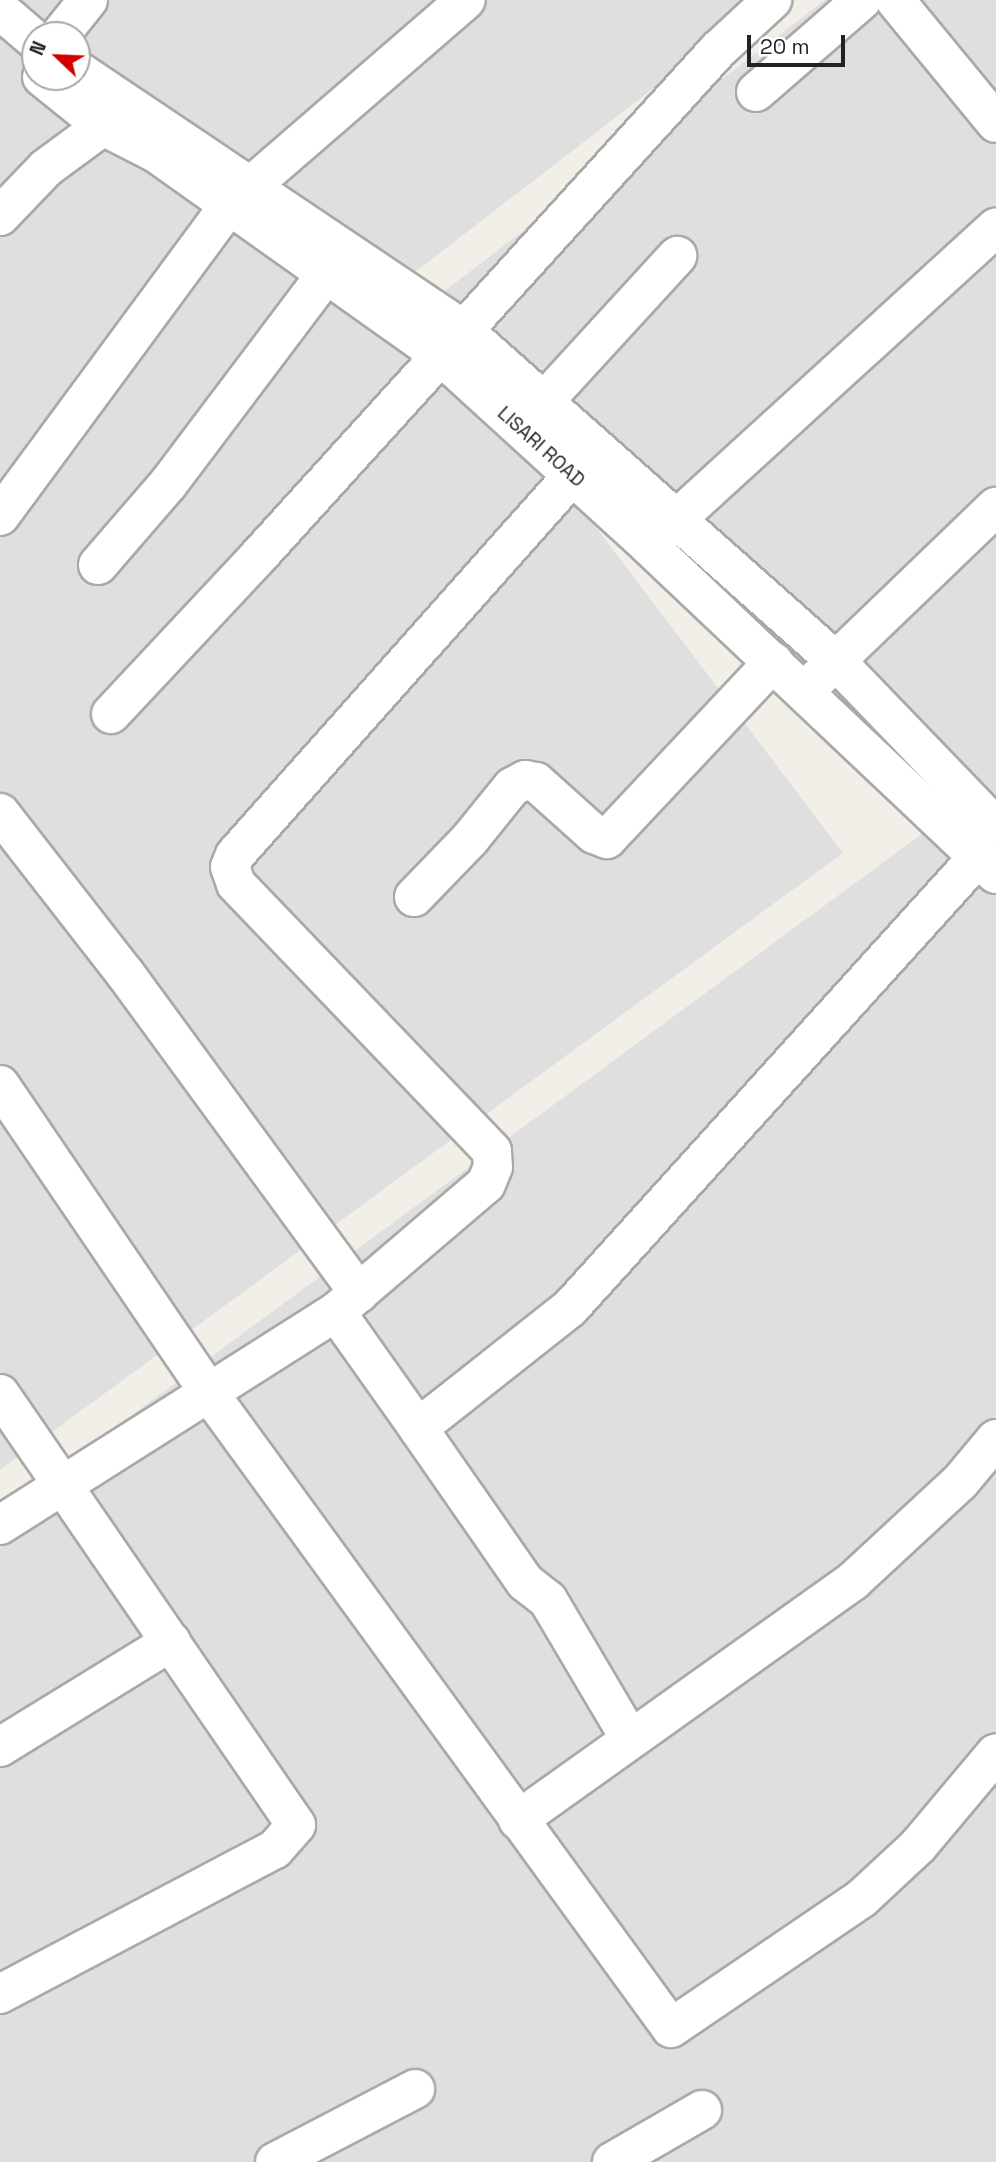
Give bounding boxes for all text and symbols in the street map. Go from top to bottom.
north arrow [21,21,91,91]
scale bar [751,21,849,65]
text: 20 m [760,33,810,60]
text: N [24,38,52,59]
street label: LISARI ROAD [493,402,589,492]

